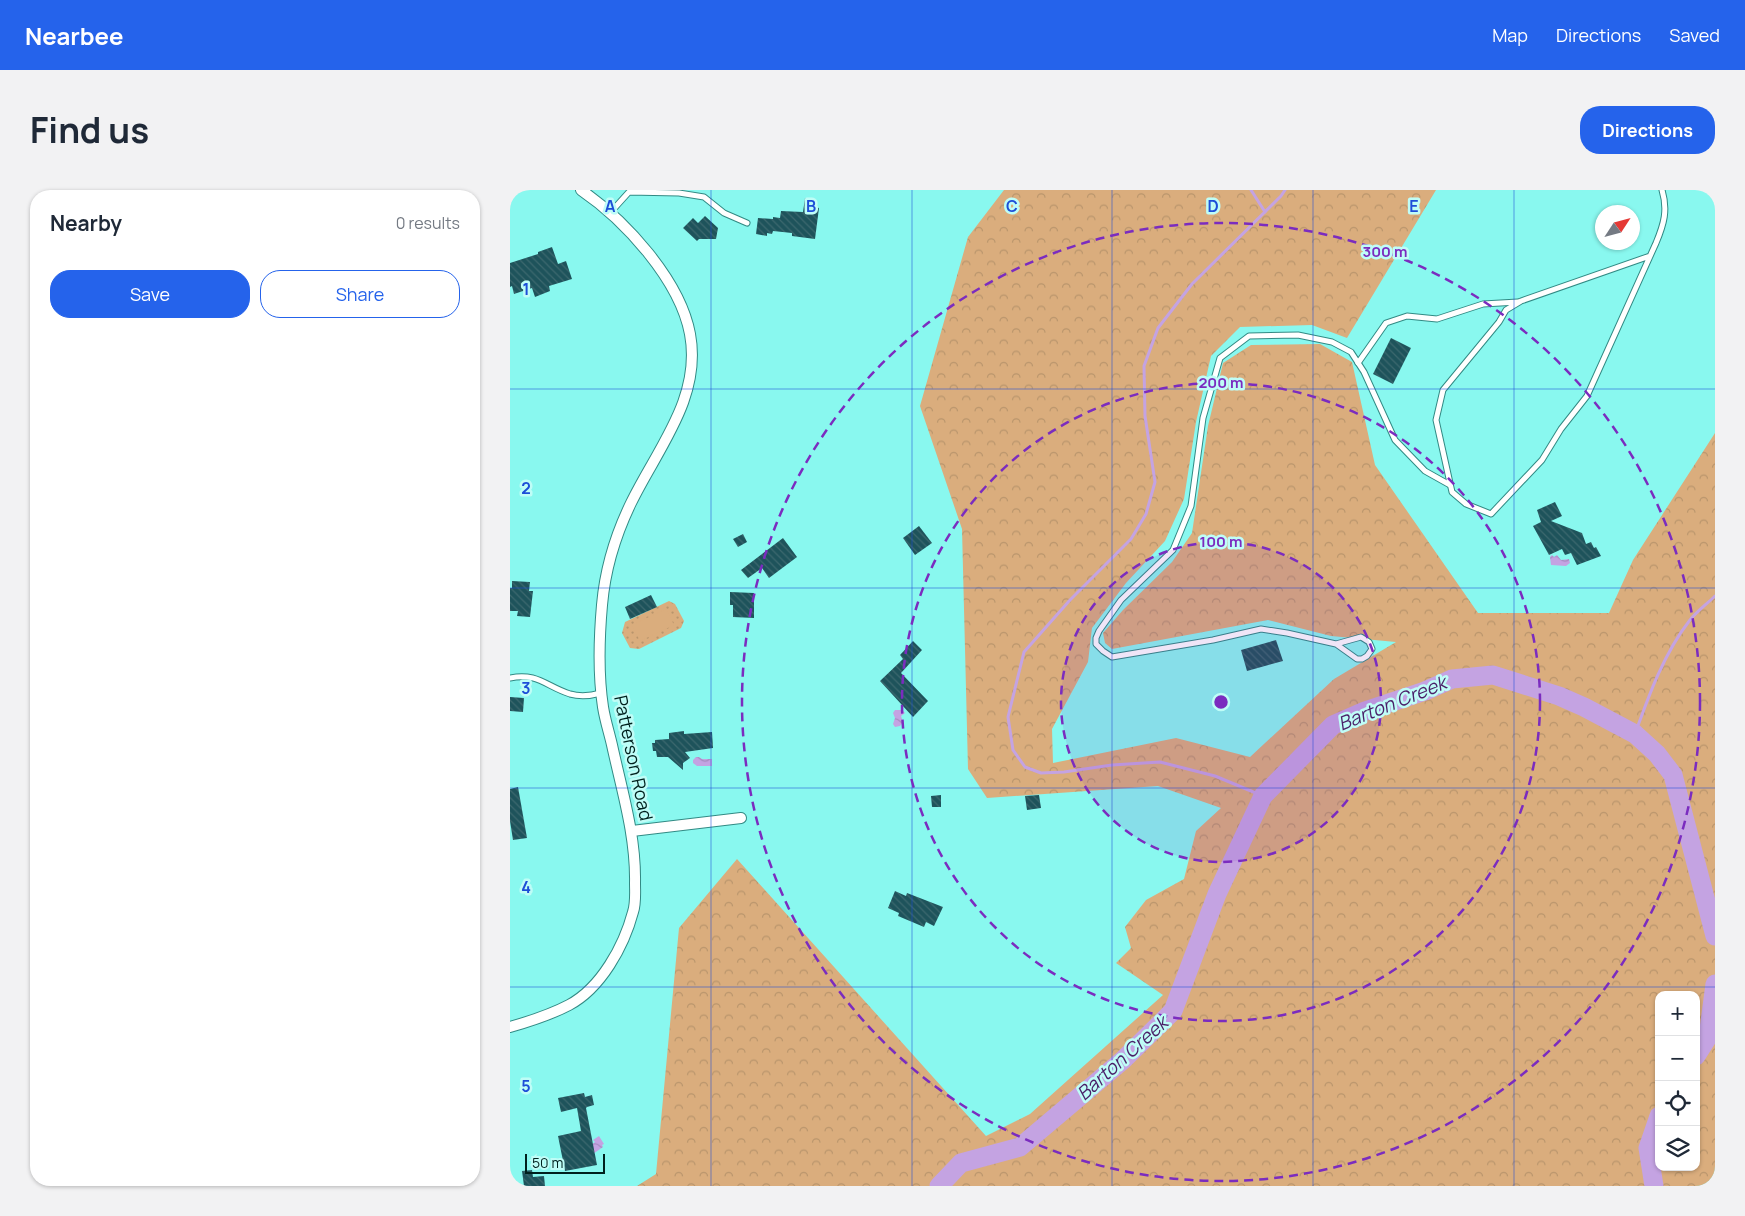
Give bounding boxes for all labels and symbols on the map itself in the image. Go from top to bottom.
text: A [605,195,616,217]
text: B [806,195,816,217]
text: C [1006,195,1018,217]
text: D [1207,195,1219,217]
text: E [1409,195,1419,217]
north arrow [1595,205,1640,250]
text: 300 m [1363,241,1407,262]
text: 1 [522,278,530,300]
text: 200 m [1198,372,1244,393]
text: 2 [521,477,531,499]
text: 100 m [1200,531,1242,552]
water label: Barton Creek [1334,669,1452,736]
text: 3 [521,677,531,699]
street label: Patterson Road [609,693,659,823]
centre of rings [1212,693,1230,711]
text: 4 [521,876,531,898]
water label: Barton Creek [1071,1008,1175,1106]
text: 5 [521,1075,531,1097]
scale bar [525,1151,605,1174]

